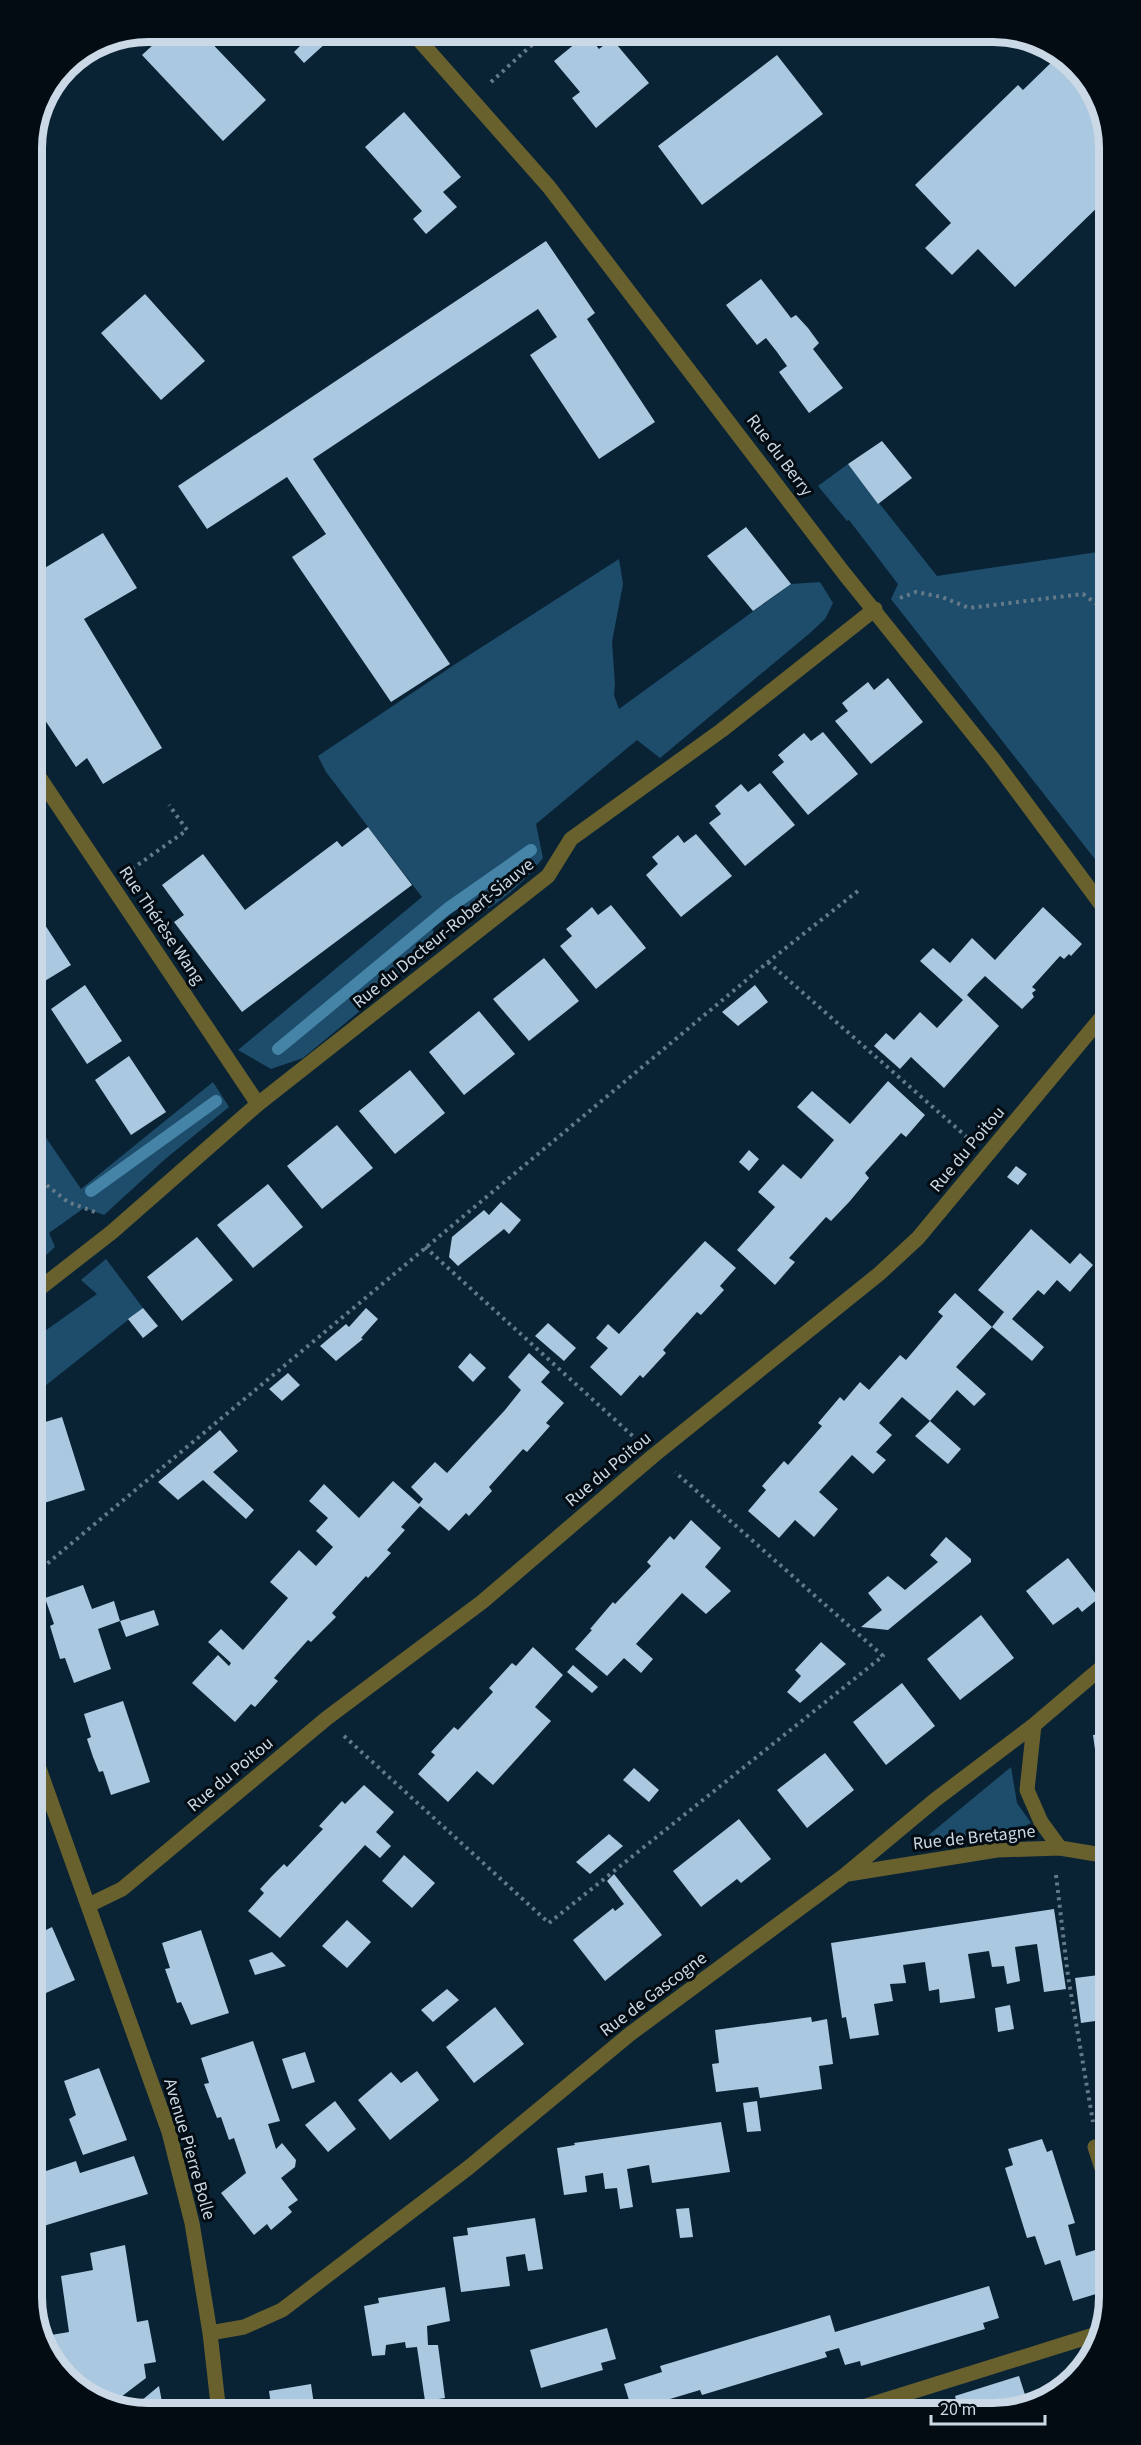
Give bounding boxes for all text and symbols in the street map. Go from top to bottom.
street label: Rue du Berry [740,409,819,502]
street label: Rue du Docteur-Robert-Siauve [347,852,539,1014]
street label: Rue Thérèse Wang [113,861,210,989]
street label: Rue du Poitou [924,1101,1011,1198]
street label: Rue du Poitou [560,1426,657,1513]
street label: Rue du Poitou [182,1731,279,1818]
street label: Rue de Bretagne [912,1819,1037,1856]
street label: Rue de Gascogne [595,1946,712,2043]
street label: Avenue Pierre Bolle [157,2076,222,2223]
scale bar [931,2388,1045,2426]
text: 20 m [940,2397,976,2422]

